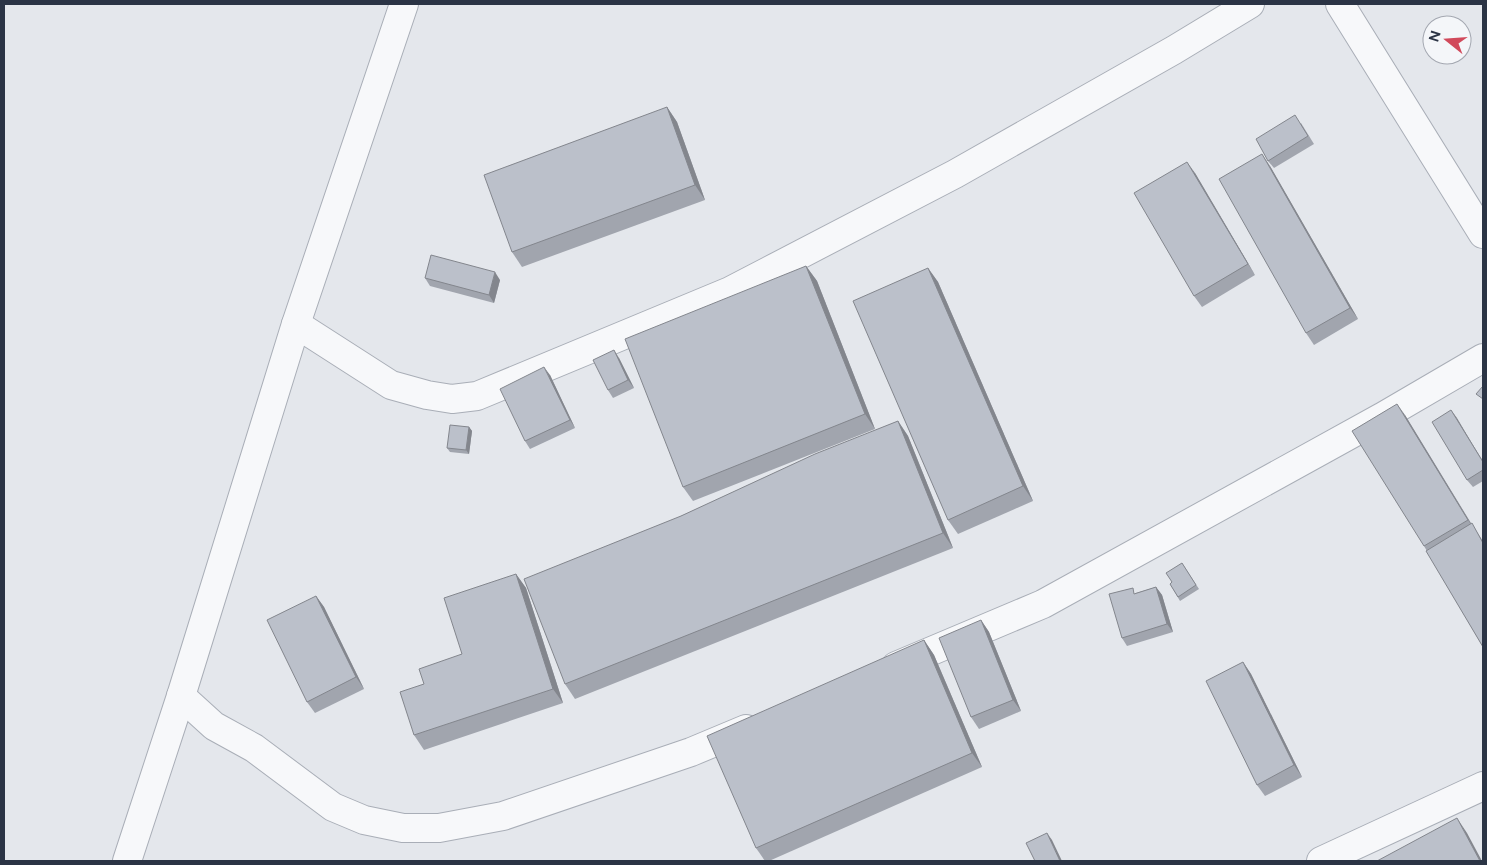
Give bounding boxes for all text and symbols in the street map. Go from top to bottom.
north arrow [1422,15,1472,65]
text: N [1425,29,1445,44]

